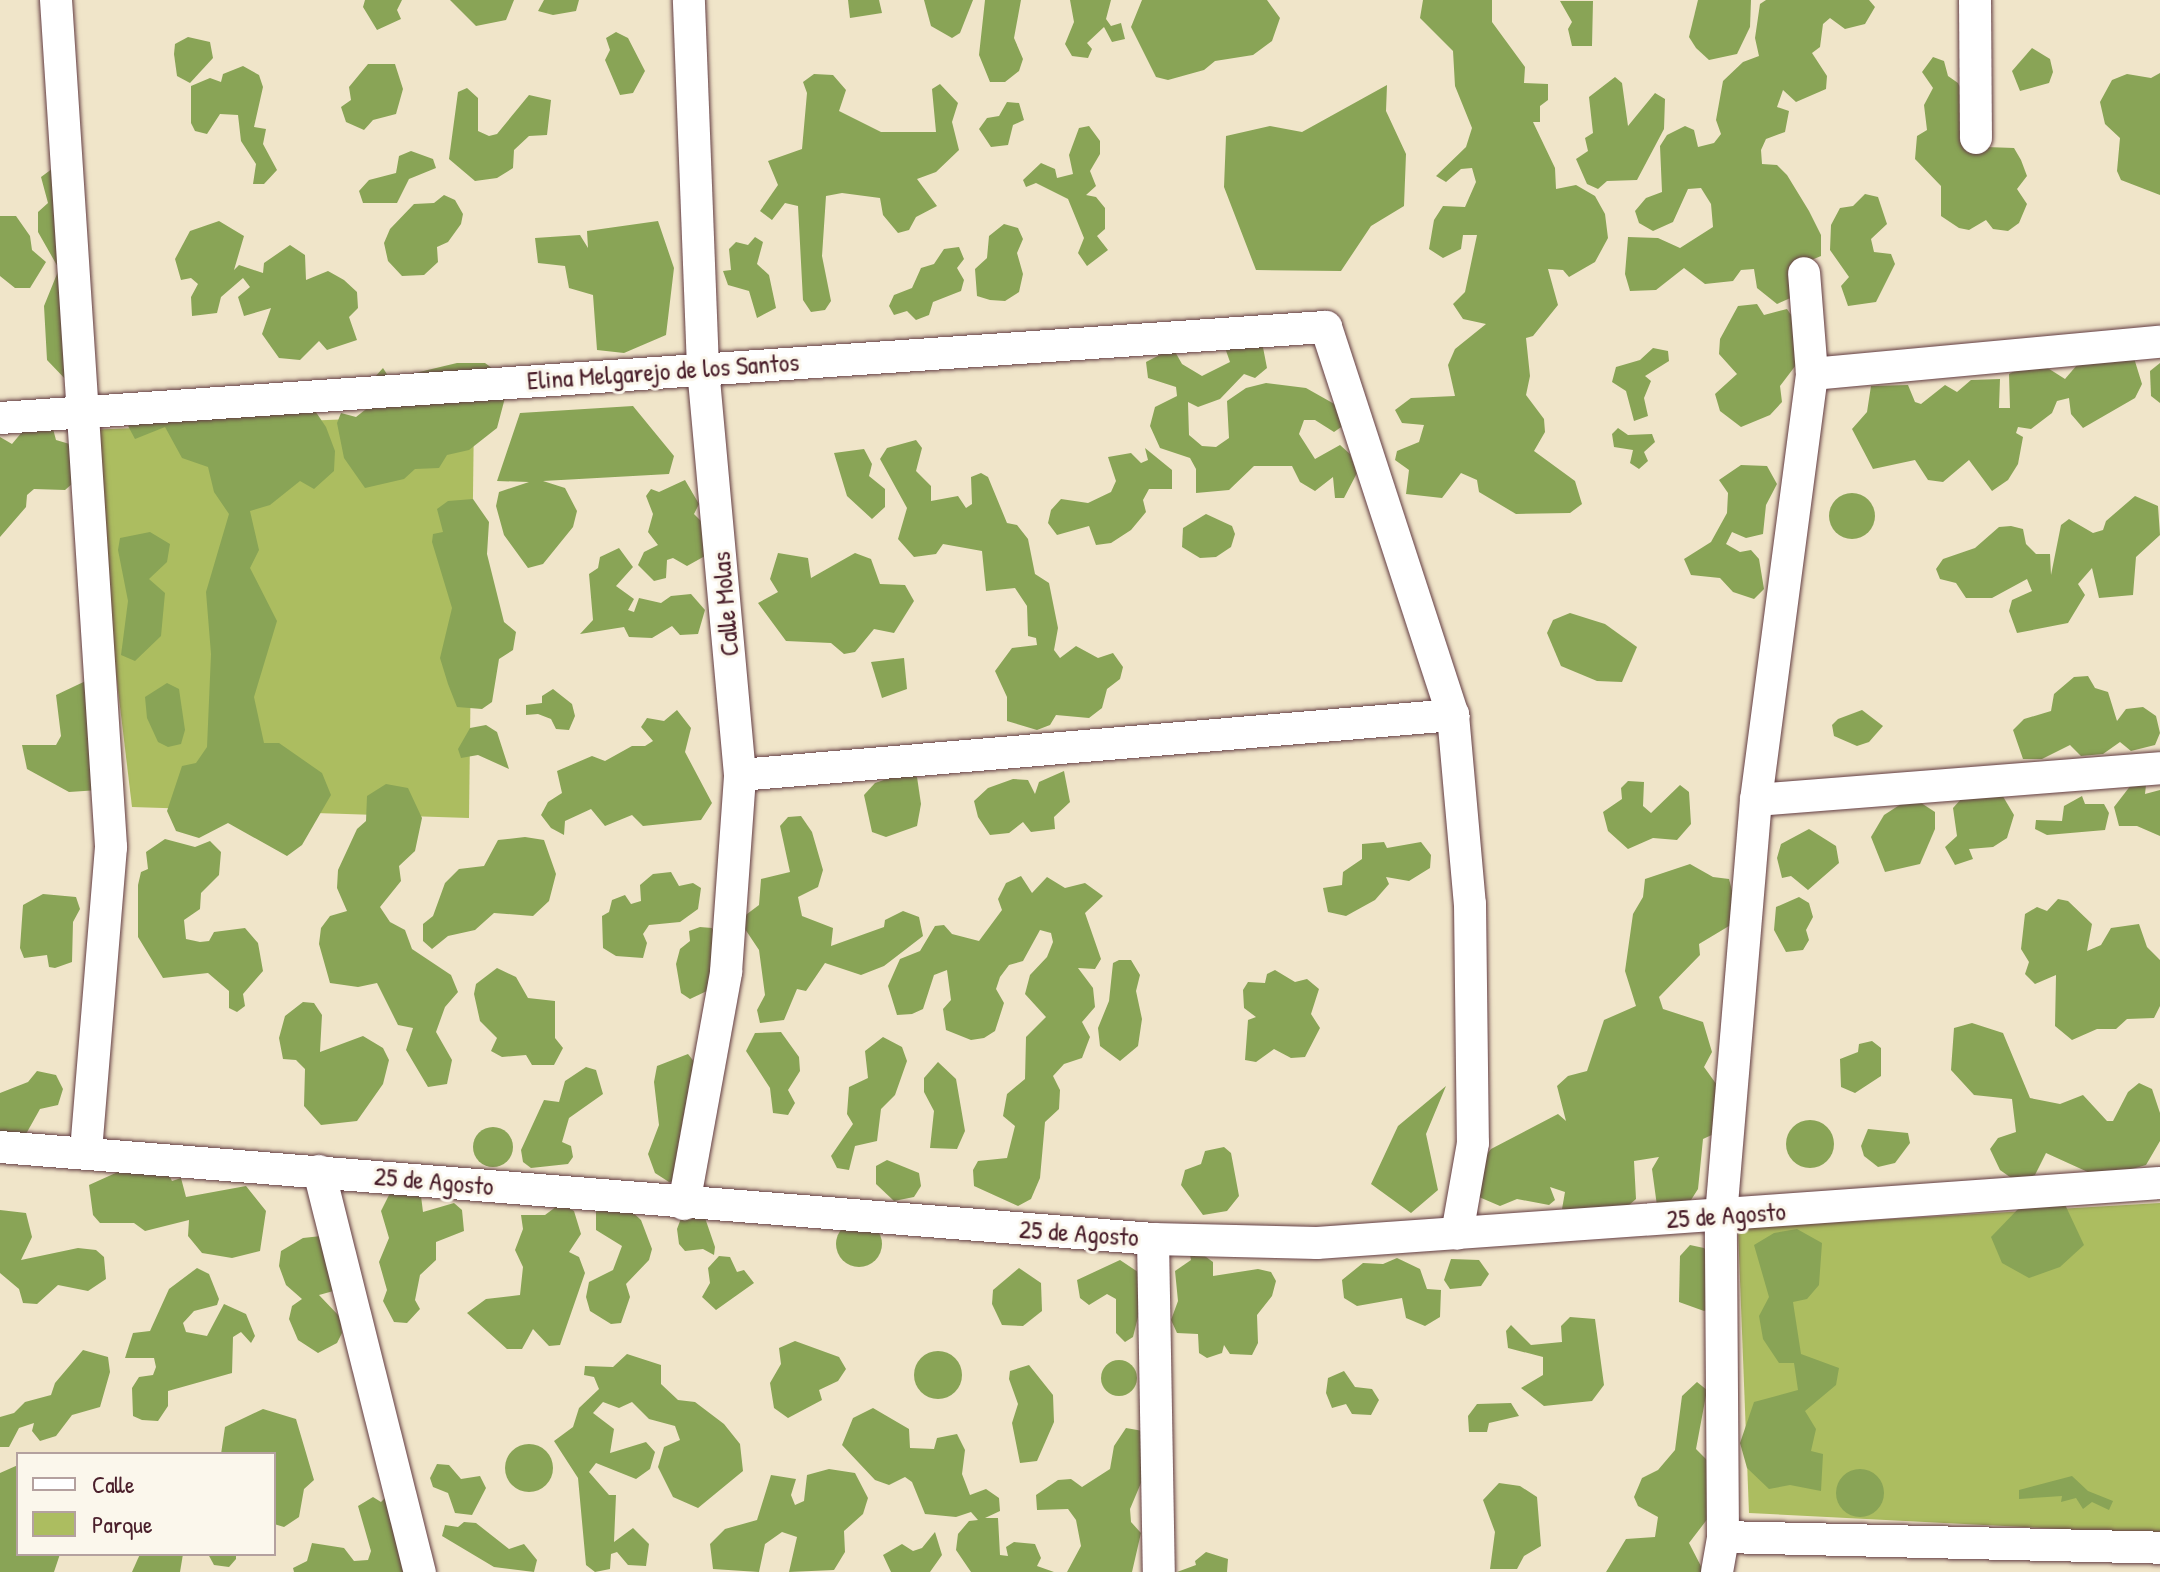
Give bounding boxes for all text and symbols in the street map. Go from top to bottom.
street label: Elina Melgarejo de los Santos [526,346,800,396]
street label: Calle Molas [705,550,745,658]
street label: 25 de Agosto [373,1160,495,1202]
street label: 25 de Agosto [1665,1195,1787,1235]
street label: 25 de Agosto [1018,1213,1140,1253]
legend [16,1452,276,1556]
text: Calle [92,1468,134,1500]
text: Parque [92,1508,152,1540]

